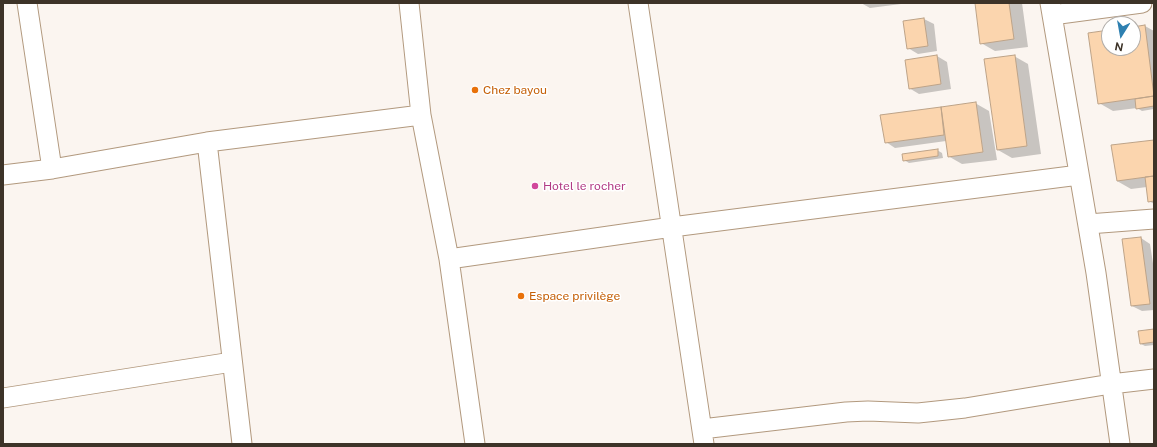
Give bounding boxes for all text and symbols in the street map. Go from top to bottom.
north arrow [1101,16,1141,56]
text: N [1114,40,1124,54]
place label: Chez bayou [483,83,547,97]
marker: Chez bayou [470,85,480,95]
place label: Hotel le rocher [543,179,626,193]
marker: Hotel le rocher [530,181,540,191]
place label: Espace privilège [529,289,620,303]
marker: Espace privilège [516,291,526,301]

